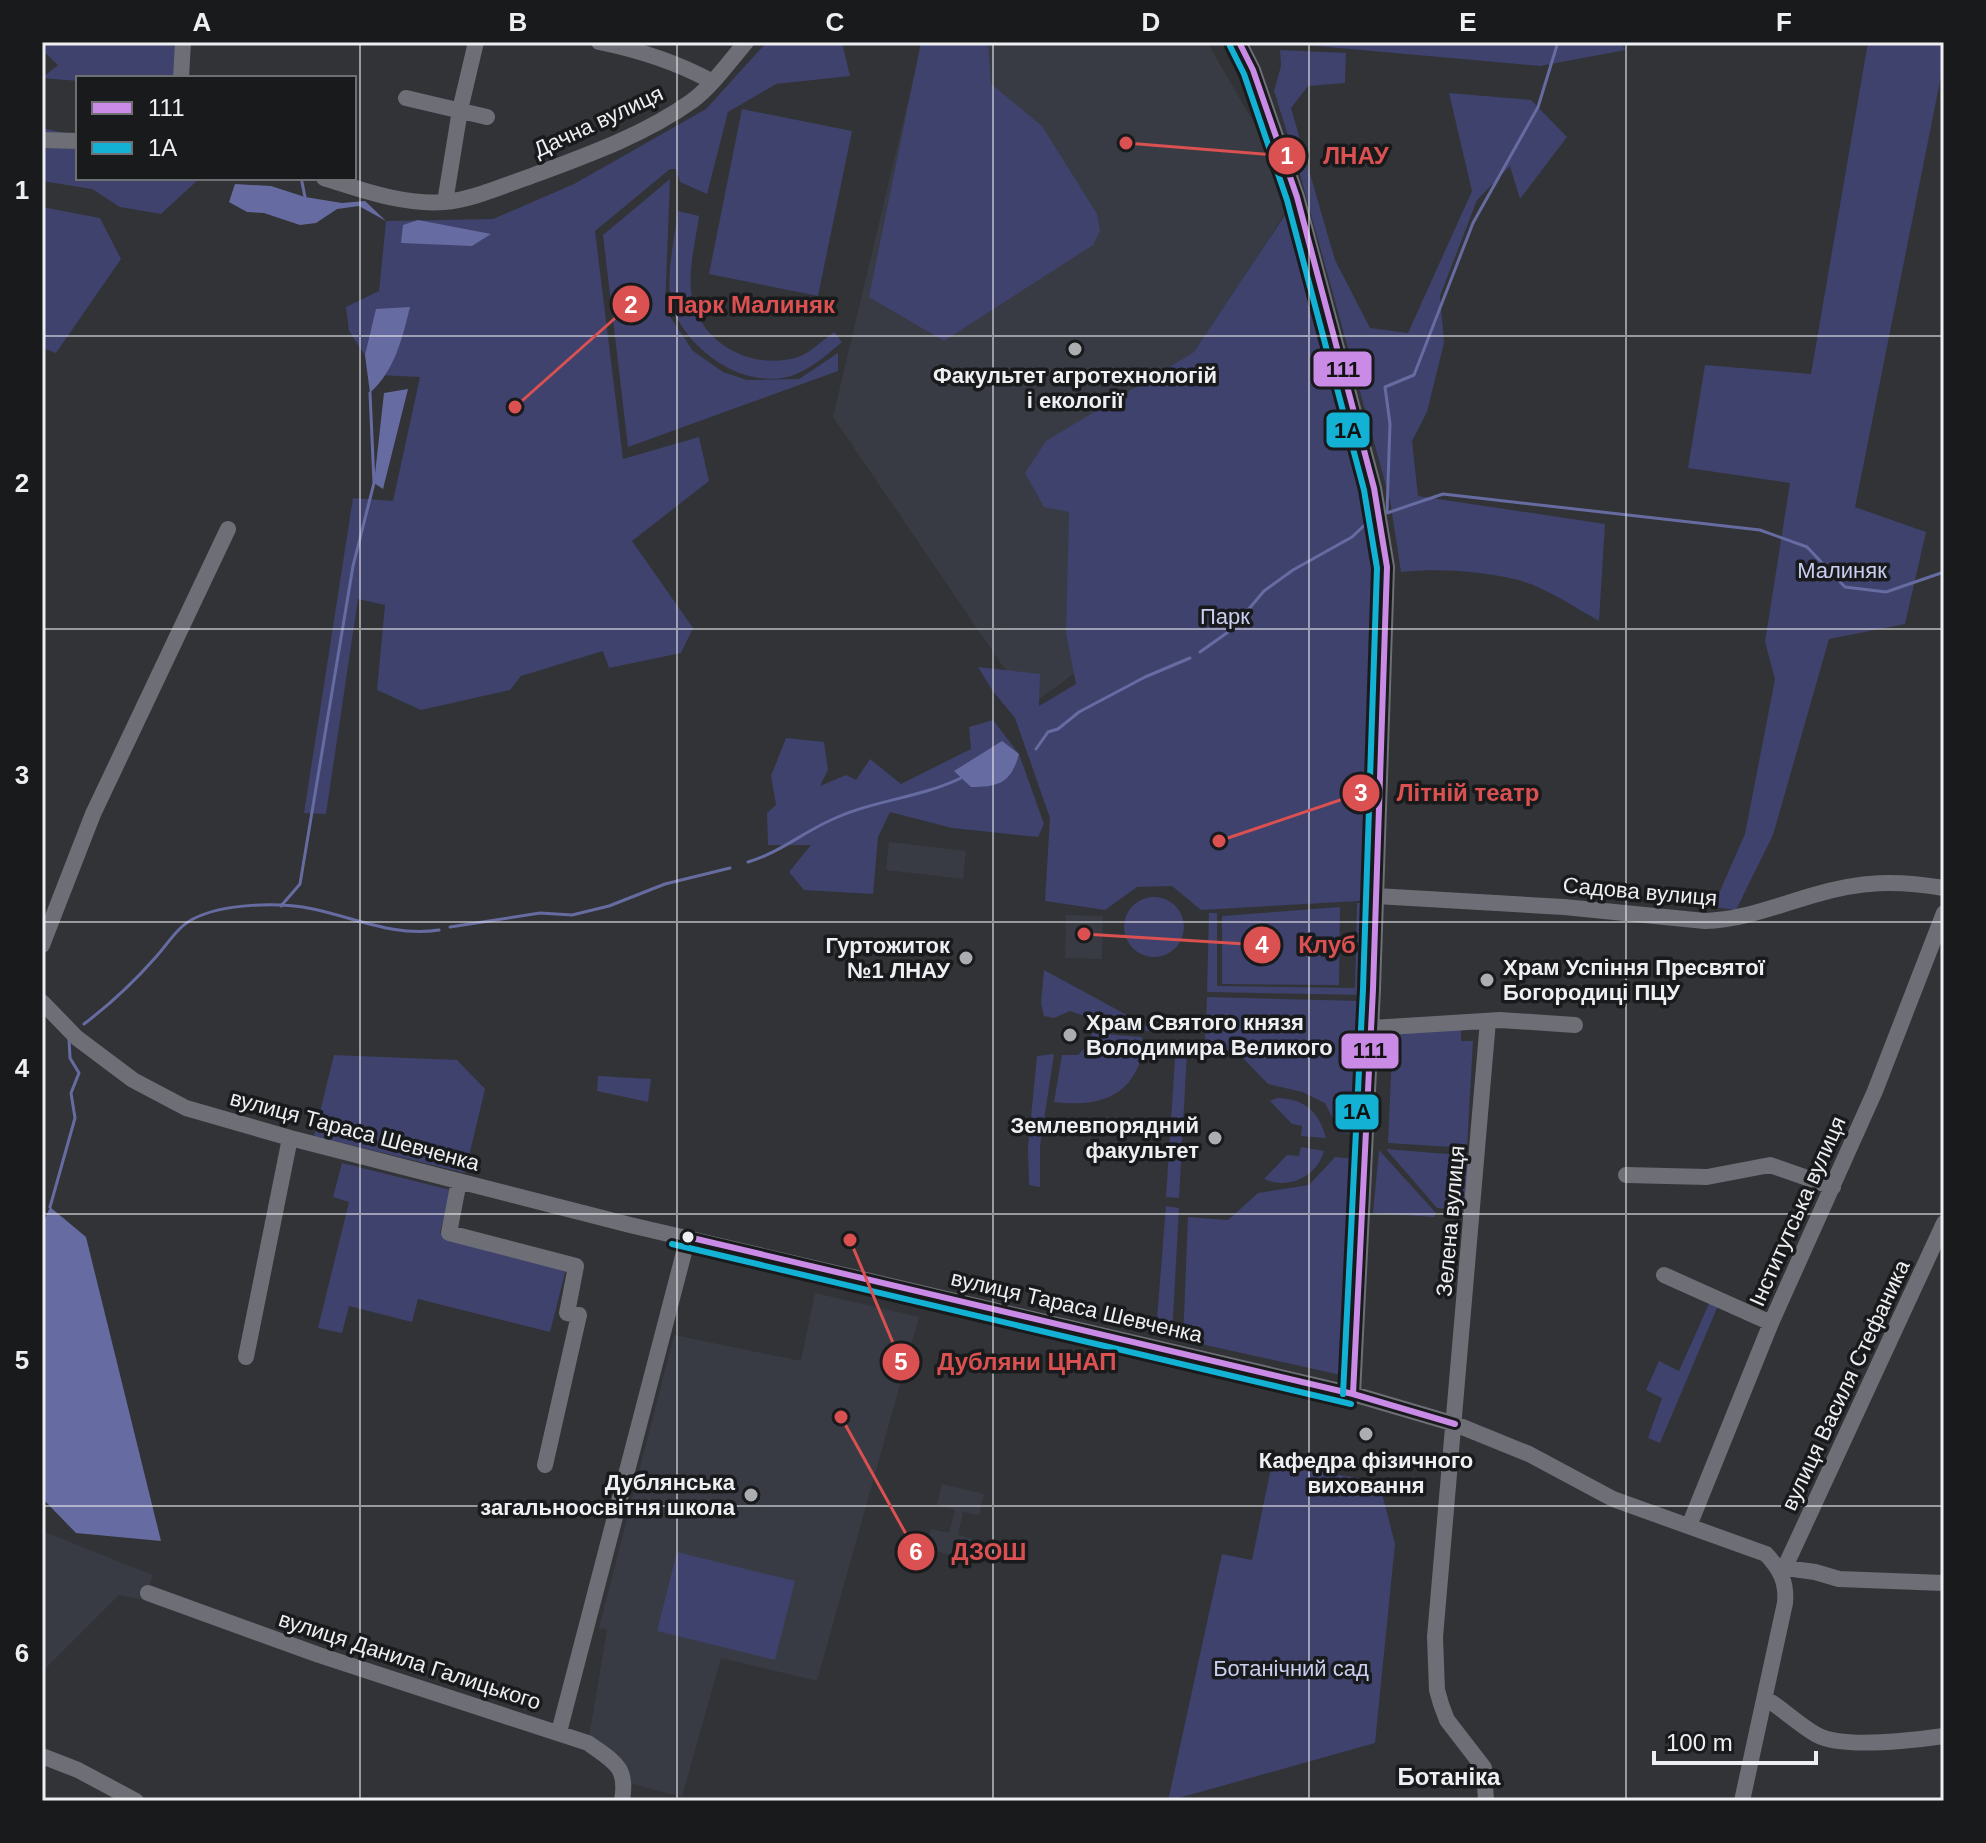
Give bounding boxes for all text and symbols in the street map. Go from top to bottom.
text: A [193,7,212,37]
text: B [509,7,527,37]
text: C [826,7,845,37]
text: D [1142,7,1160,37]
text: E [1459,7,1477,37]
text: F [1776,7,1792,37]
legend [76,76,356,180]
street label: Дачна вулиця [529,81,667,162]
text: 111 [148,94,184,121]
callout: ЛНАУ [1267,132,1405,180]
text: 1А [148,134,177,161]
text: 1 [1280,142,1294,169]
text: ЛНАУ [1323,142,1390,169]
text: 1 [15,175,29,205]
callout: Парк Малиняк [611,280,851,328]
text: 2 [624,291,638,318]
text: Парк Малиняк [667,291,836,318]
marker: Факультет агротехнологій і екології [1066,340,1084,358]
line badge: 111 [1312,350,1373,388]
text: 111 [1326,357,1360,382]
place label: Факультет агротехнологій і екології [933,363,1217,413]
line badge: 1А [1325,411,1371,449]
text: 1А [1334,418,1362,443]
text: 2 [15,468,29,498]
park label: Малиняк [1797,558,1887,583]
park label: Парк [1200,604,1250,629]
text: 3 [15,760,29,790]
callout: Літній театр [1341,769,1556,817]
text: 3 [1354,779,1368,806]
text: Літній театр [1397,779,1539,806]
street label: Садова вулиця [1562,872,1718,911]
callout: Клуб [1242,921,1371,969]
text: 4 [1255,931,1269,958]
text: Клуб [1298,931,1356,958]
place label: Гуртожиток №1 ЛНАУ [826,933,951,983]
marker: Гуртожиток №1 ЛНАУ [957,949,975,967]
place label: Храм Успіння Пресвятої Богородиці ПЦУ [1503,955,1766,1005]
marker: Храм Успіння Пресвятої Богородиці ПЦУ [1478,971,1496,989]
place label: Храм Святого князя Володимира Великого [1086,1010,1333,1060]
marker: Храм Святого князя Володимира Великого [1061,1026,1079,1044]
line badge: 111 [1340,1032,1400,1070]
text: 111 [1353,1038,1387,1063]
text: 4 [15,1053,30,1083]
street label: вулиця Тараса Шевченка [227,1085,483,1176]
line badge: 1А [1334,1093,1380,1131]
text: 1А [1343,1099,1371,1124]
street label: Інститутська вулиця [1744,1112,1851,1310]
place label: Землевпорядний факультет [1011,1113,1199,1163]
marker: Землевпорядний факультет [1206,1129,1224,1147]
street label: Зелена вулиця [1431,1144,1470,1298]
unlabelled marker [680,1229,696,1245]
street label: вулиця Василя Стефаника [1776,1255,1915,1514]
street label: вулиця Тараса Шевченка [949,1265,1206,1348]
callout: Дубляни ЦНАП [881,1338,1133,1386]
text: 5 [15,1345,29,1375]
text: 5 [894,1348,908,1375]
text: Дубляни ЦНАП [937,1348,1117,1375]
marker: Кафедра фізичного виховання [1357,1425,1375,1443]
place label: Кафедра фізичного виховання [1259,1448,1473,1498]
place label: Дублянська загальноосвітня школа [480,1470,736,1520]
marker: Дублянська загальноосвітня школа [742,1486,760,1504]
callout: ДЗОШ [896,1528,1043,1576]
text: 6 [909,1538,923,1565]
text: ДЗОШ [952,1538,1026,1565]
street label: вулиця Данила Галицького [276,1606,544,1715]
text: 6 [15,1638,29,1668]
park label: Ботанічний сад [1213,1656,1369,1681]
scale bar [1654,1715,1816,1765]
text: 100 m [1666,1729,1733,1756]
district label: Ботаніка [1398,1763,1501,1790]

